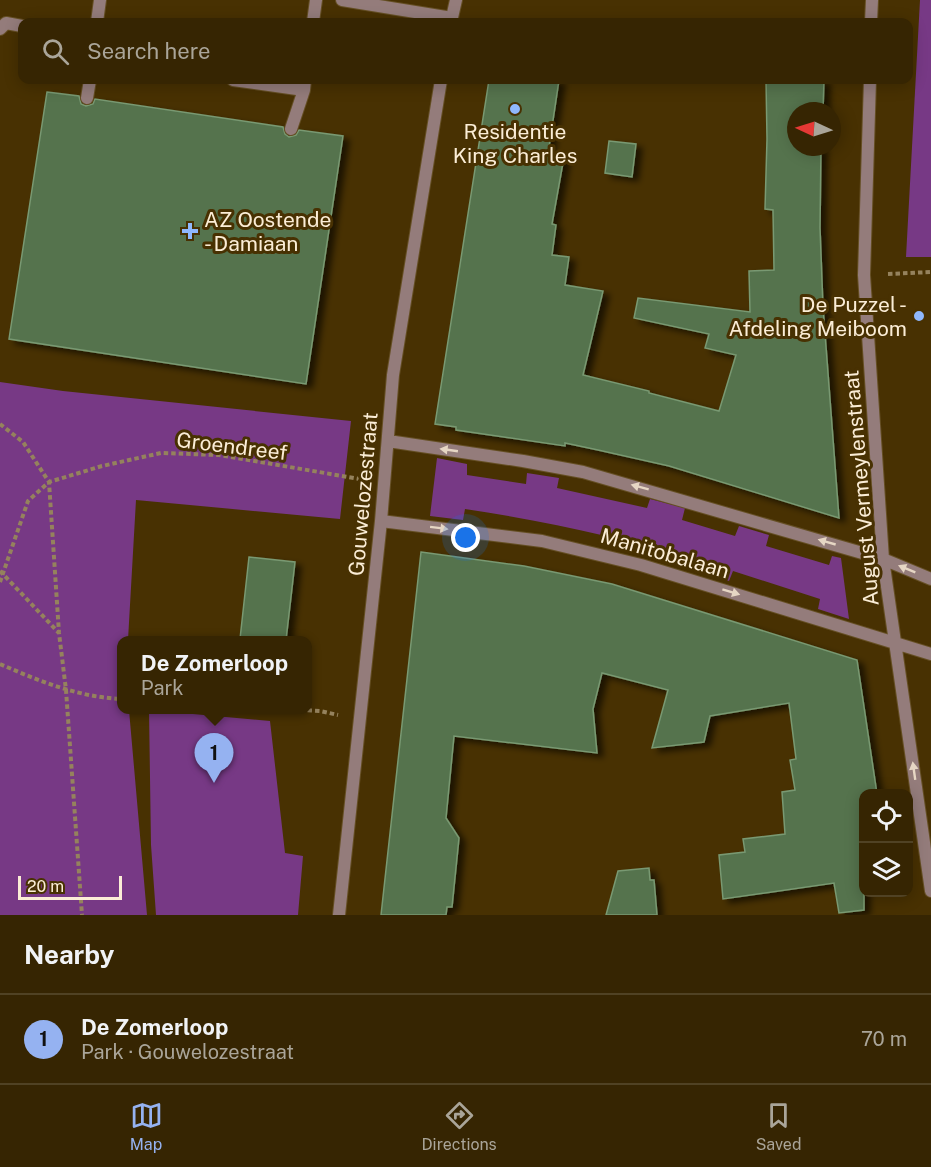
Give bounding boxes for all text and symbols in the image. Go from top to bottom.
search box [18,18,913,84]
icon: search [39,35,72,68]
text: Search here [87,38,211,64]
marker: Residentie King Charles [508,102,522,116]
north arrow [787,102,841,156]
place label: Residentie King Charles [453,119,577,168]
place label: AZ Oostende - Damiaan [204,207,331,256]
marker: AZ Oostende - Damiaan [181,222,199,240]
place label: De Puzzel - Afdeling Meiboom [729,292,907,341]
marker: De Puzzel - Afdeling Meiboom [912,309,926,323]
street label: August Vermeylenstraat [838,369,884,607]
street label: Gouwelozestraat [343,411,383,577]
street label: Groendreef [175,427,289,465]
one-way arrow [439,445,458,454]
one-way arrow [631,482,649,492]
your location [451,523,480,552]
street label: Manitobalaan [598,523,732,583]
one-way arrow [430,524,449,533]
one-way arrow [818,537,836,546]
one-way arrow [898,564,916,573]
one-way arrow [722,588,740,597]
popup [117,636,312,714]
text: De Zomerloop [141,650,288,676]
text: Park [141,676,184,700]
pin: 1 [194,734,234,783]
one-way arrow [909,761,918,780]
map controls [859,789,913,897]
button: locate [859,789,913,843]
button: layers [859,843,913,897]
scale bar [18,873,122,900]
text: 20 m [27,877,64,896]
text: Nearby [24,939,114,970]
text: De Zomerloop [81,1014,228,1040]
text: 1 [39,1027,48,1051]
text: 70 m [861,1027,907,1051]
text: Park · Gouwelozestraat [81,1040,294,1064]
tab: Map [130,1099,163,1154]
tab: Directions [422,1099,497,1154]
tab: Saved [756,1099,801,1154]

